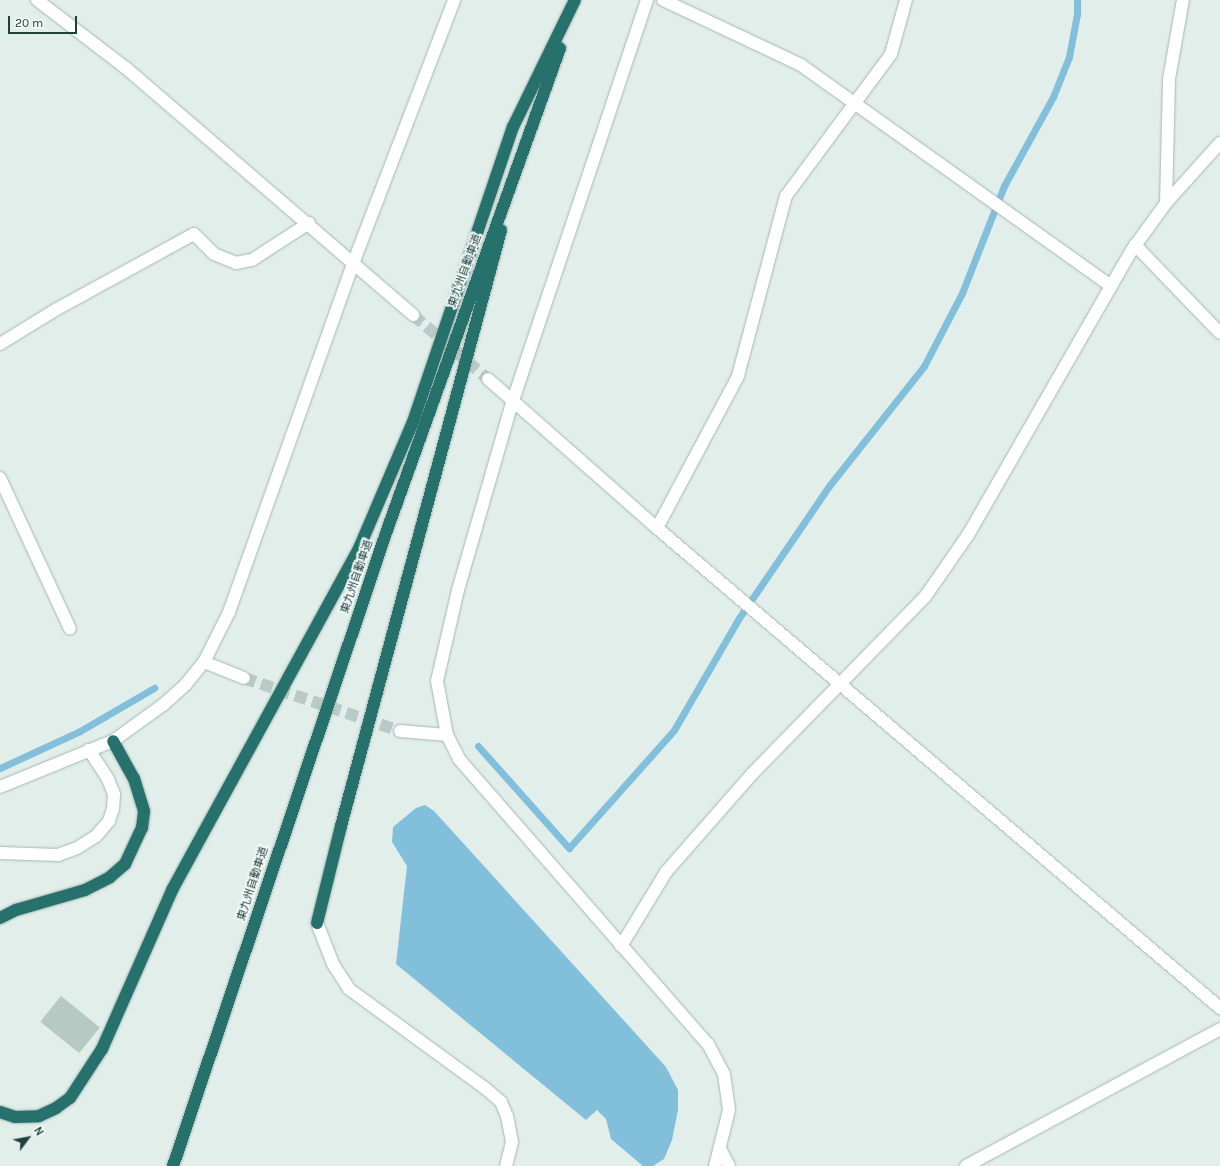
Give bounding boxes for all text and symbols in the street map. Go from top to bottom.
scale bar [10,8,79,34]
text: 20 m [15,16,43,30]
street label: 東九州自動車道 [446,233,484,309]
street label: 東九州自動車道 [338,538,376,616]
street label: 東九州自動車道 [235,845,271,923]
north arrow [8,1118,48,1158]
text: N [31,1125,46,1138]

